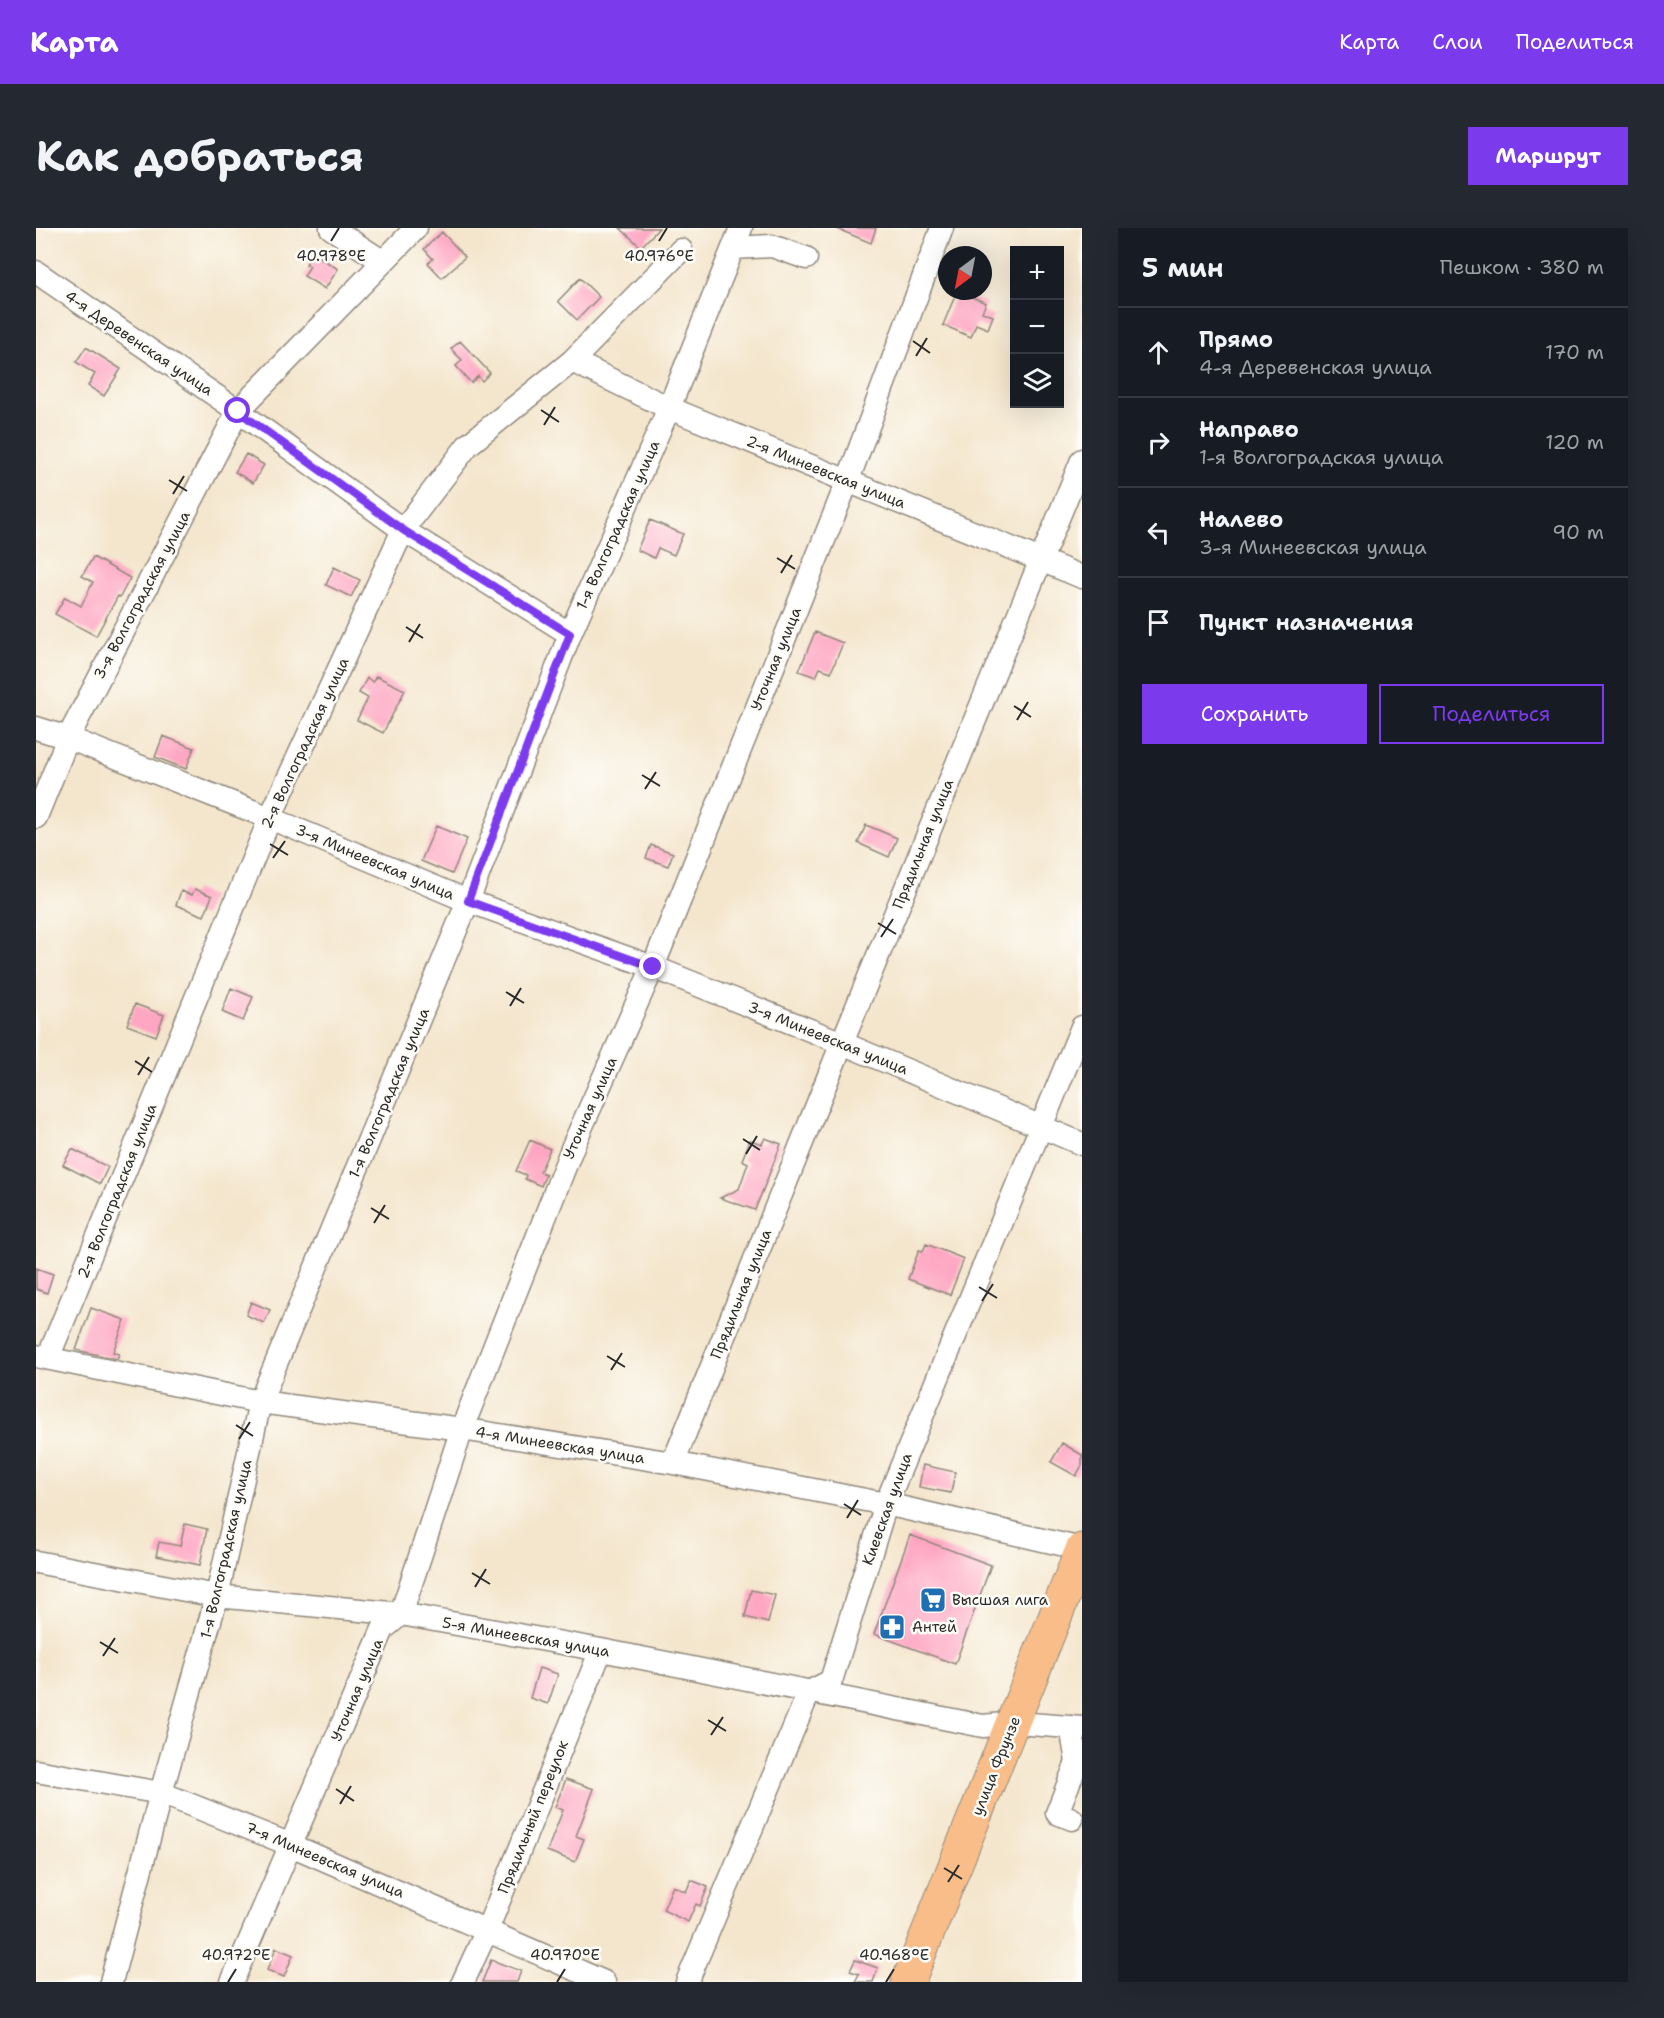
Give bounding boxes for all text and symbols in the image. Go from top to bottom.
text: Карта [30,23,119,61]
text: Карта [1339,28,1399,56]
text: Слои [1432,28,1483,56]
text: Поделиться [1516,28,1634,56]
button: Маршрут [1468,127,1628,185]
text: Как добраться [36,128,364,184]
text: 40.978°E [296,246,366,266]
text: 40.976°E [624,246,694,266]
north arrow [938,246,992,300]
map controls [1010,246,1064,408]
button: + [1010,246,1064,300]
text: 5 мин [1142,250,1223,285]
text: Пешком · 380 m [1440,254,1604,280]
street label: 4-я Деревенская улица [61,286,218,400]
button: − [1010,300,1064,354]
text: Прямо [1199,325,1273,354]
icon: ahead [1142,336,1175,369]
text: 170 m [1545,339,1604,365]
button: layers [1010,354,1064,408]
text: 4-я Деревенская улица [1199,354,1432,380]
route start [224,397,250,423]
text: Направо [1199,415,1299,444]
icon: right [1142,426,1175,459]
text: 120 m [1545,429,1604,455]
street label: 2-я Минеевская улица [743,431,909,513]
street label: 1-я Волгоградская улица [572,437,665,613]
text: 1-я Волгоградская улица [1199,444,1443,470]
text: Налево [1199,505,1283,534]
street label: 3-я Волгоградская улица [89,507,195,683]
icon: left [1142,516,1175,549]
text: 90 m [1552,519,1604,545]
text: 3-я Минеевская улица [1199,534,1427,560]
street label: Уточная улица [746,604,806,714]
icon: arrive [1142,606,1175,639]
text: Пункт назначения [1199,608,1413,637]
street label: 2-я Волгоградская улица [256,653,354,832]
button: Сохранить [1142,684,1367,744]
button: Поделиться [1379,684,1604,744]
street label: Прядильная улица [888,776,958,912]
street label: 3-я Минеевская улица [292,819,458,905]
route end [639,953,665,979]
street label: 3-я Минеевская улица [745,997,912,1080]
street label: 1-я Волгоградская улица [344,1004,434,1181]
street label: Уточная улица [558,1053,622,1162]
street label: 2-я Волгоградская улица [73,1100,162,1281]
street label: Прядильная улица [706,1226,776,1362]
street label: 4-я Минеевская улица [474,1422,647,1468]
street label: Киевская улица [857,1449,917,1568]
street label: 1-я Волгоградская улица [196,1457,257,1641]
supermarket icon: Высшая лига [918,1585,948,1615]
place label: Высшая лига [952,1590,1049,1610]
street label: 5-я Минеевская улица [441,1612,612,1662]
pharmacy icon: Антей [877,1612,907,1642]
place label: Антей [912,1617,957,1637]
street label: Уточная улица [326,1635,388,1745]
street label: улица Фрунзе [967,1713,1025,1819]
street label: Прядильный переулок [493,1737,573,1897]
street label: 7-я Минеевская улица [243,1817,408,1903]
text: 40.972°E [201,1945,271,1965]
text: 40.970°E [530,1945,600,1965]
text: 40.968°E [859,1945,929,1965]

